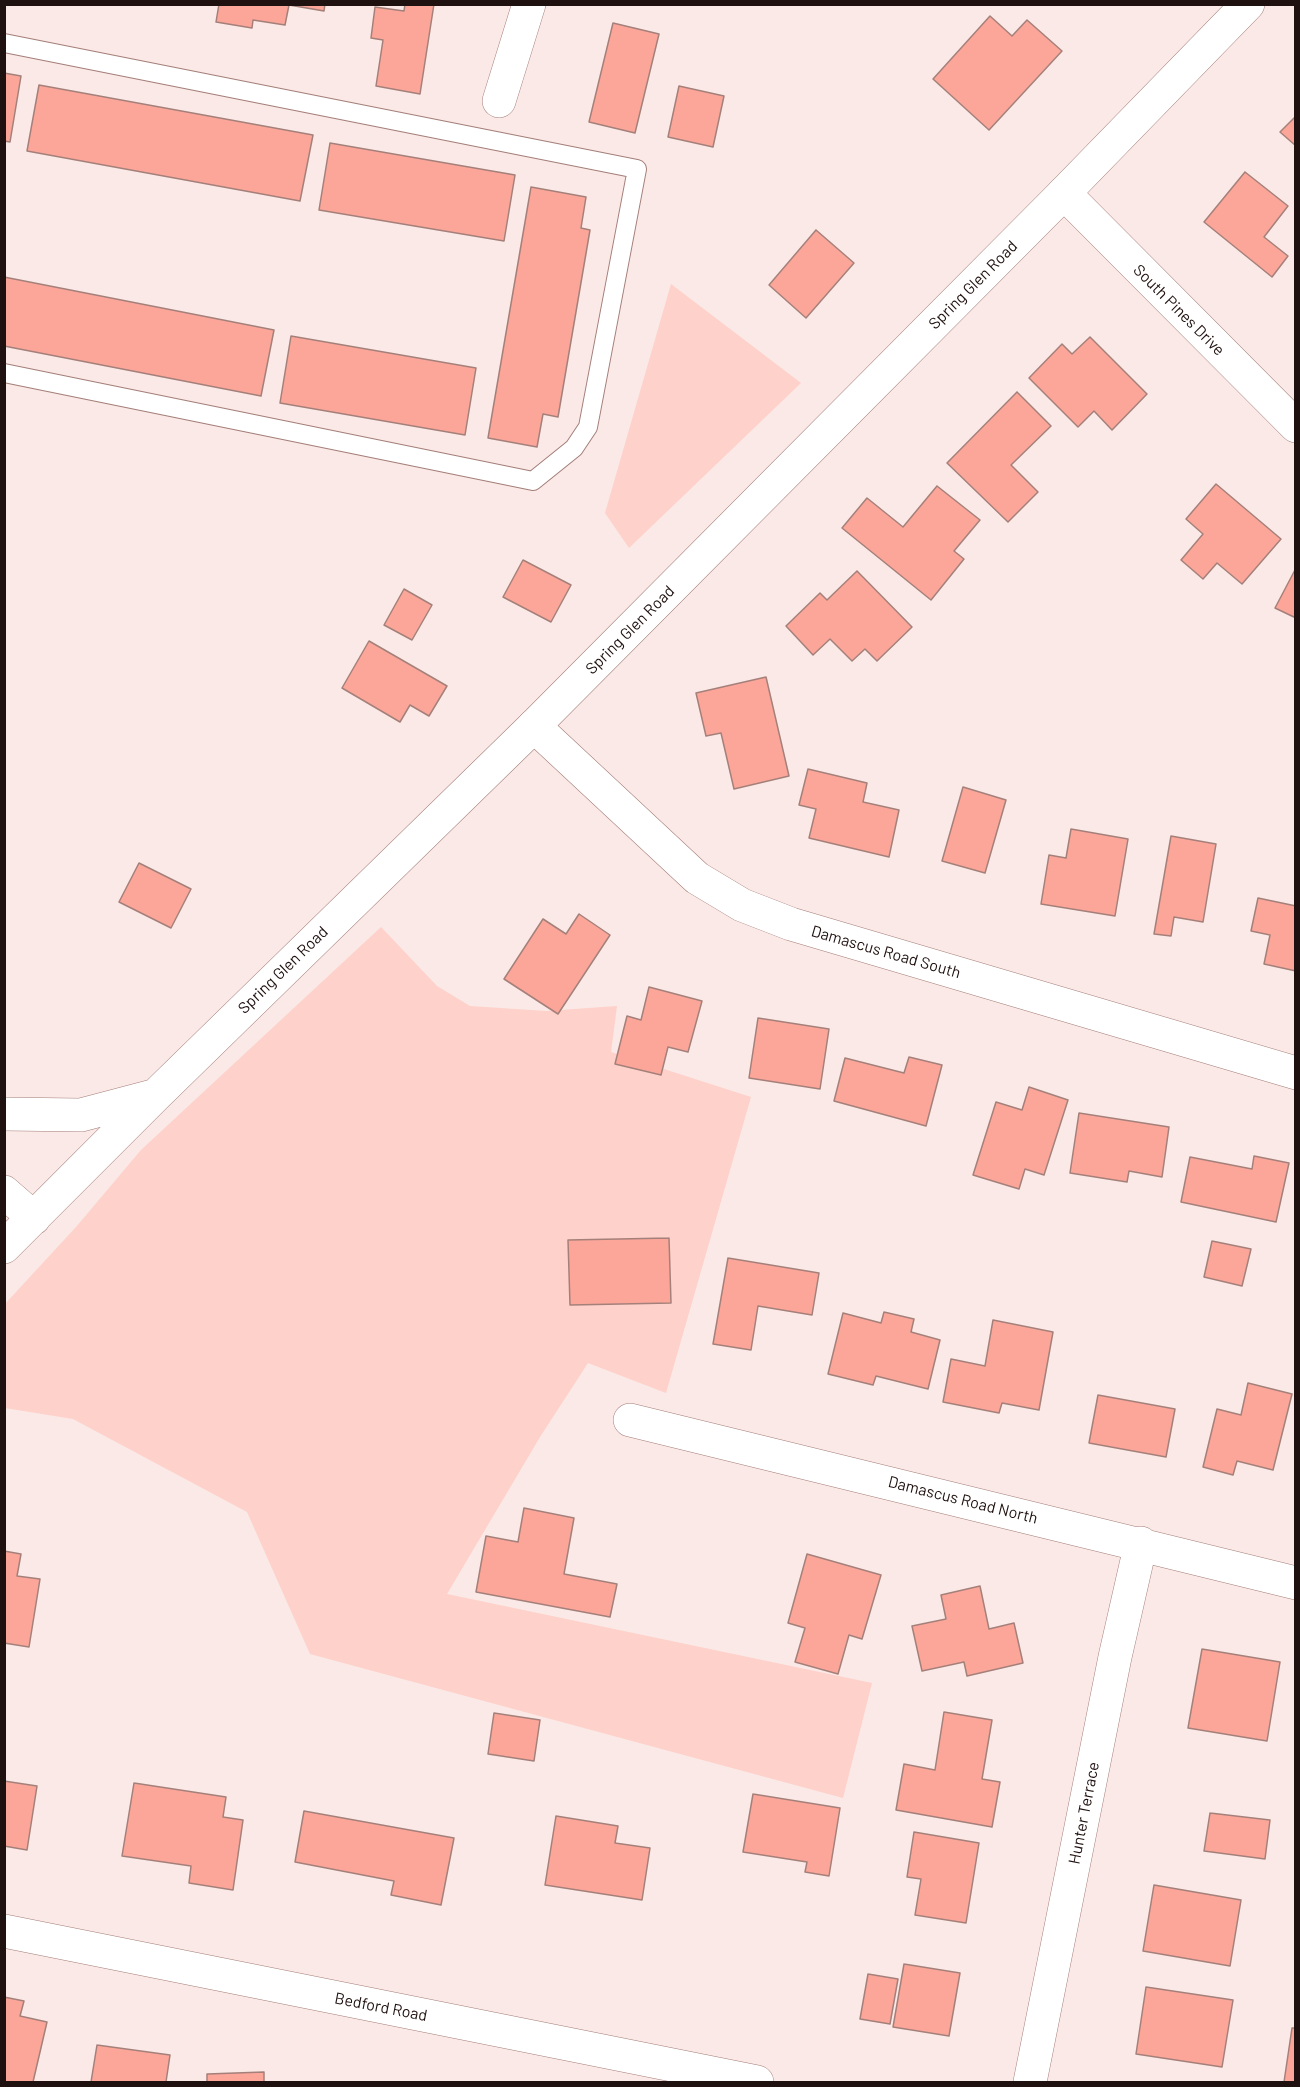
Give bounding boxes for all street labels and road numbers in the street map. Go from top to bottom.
street label: Spring Glen Road [925,237,1021,333]
street label: South Pines Drive [1129,260,1229,360]
street label: Spring Glen Road [582,582,678,678]
street label: Damascus Road South [809,921,963,983]
street label: Spring Glen Road [234,922,332,1018]
street label: Damascus Road North [886,1472,1040,1528]
street label: Hunter Terrace [1065,1760,1103,1866]
street label: Bedford Road [333,1989,429,2025]

